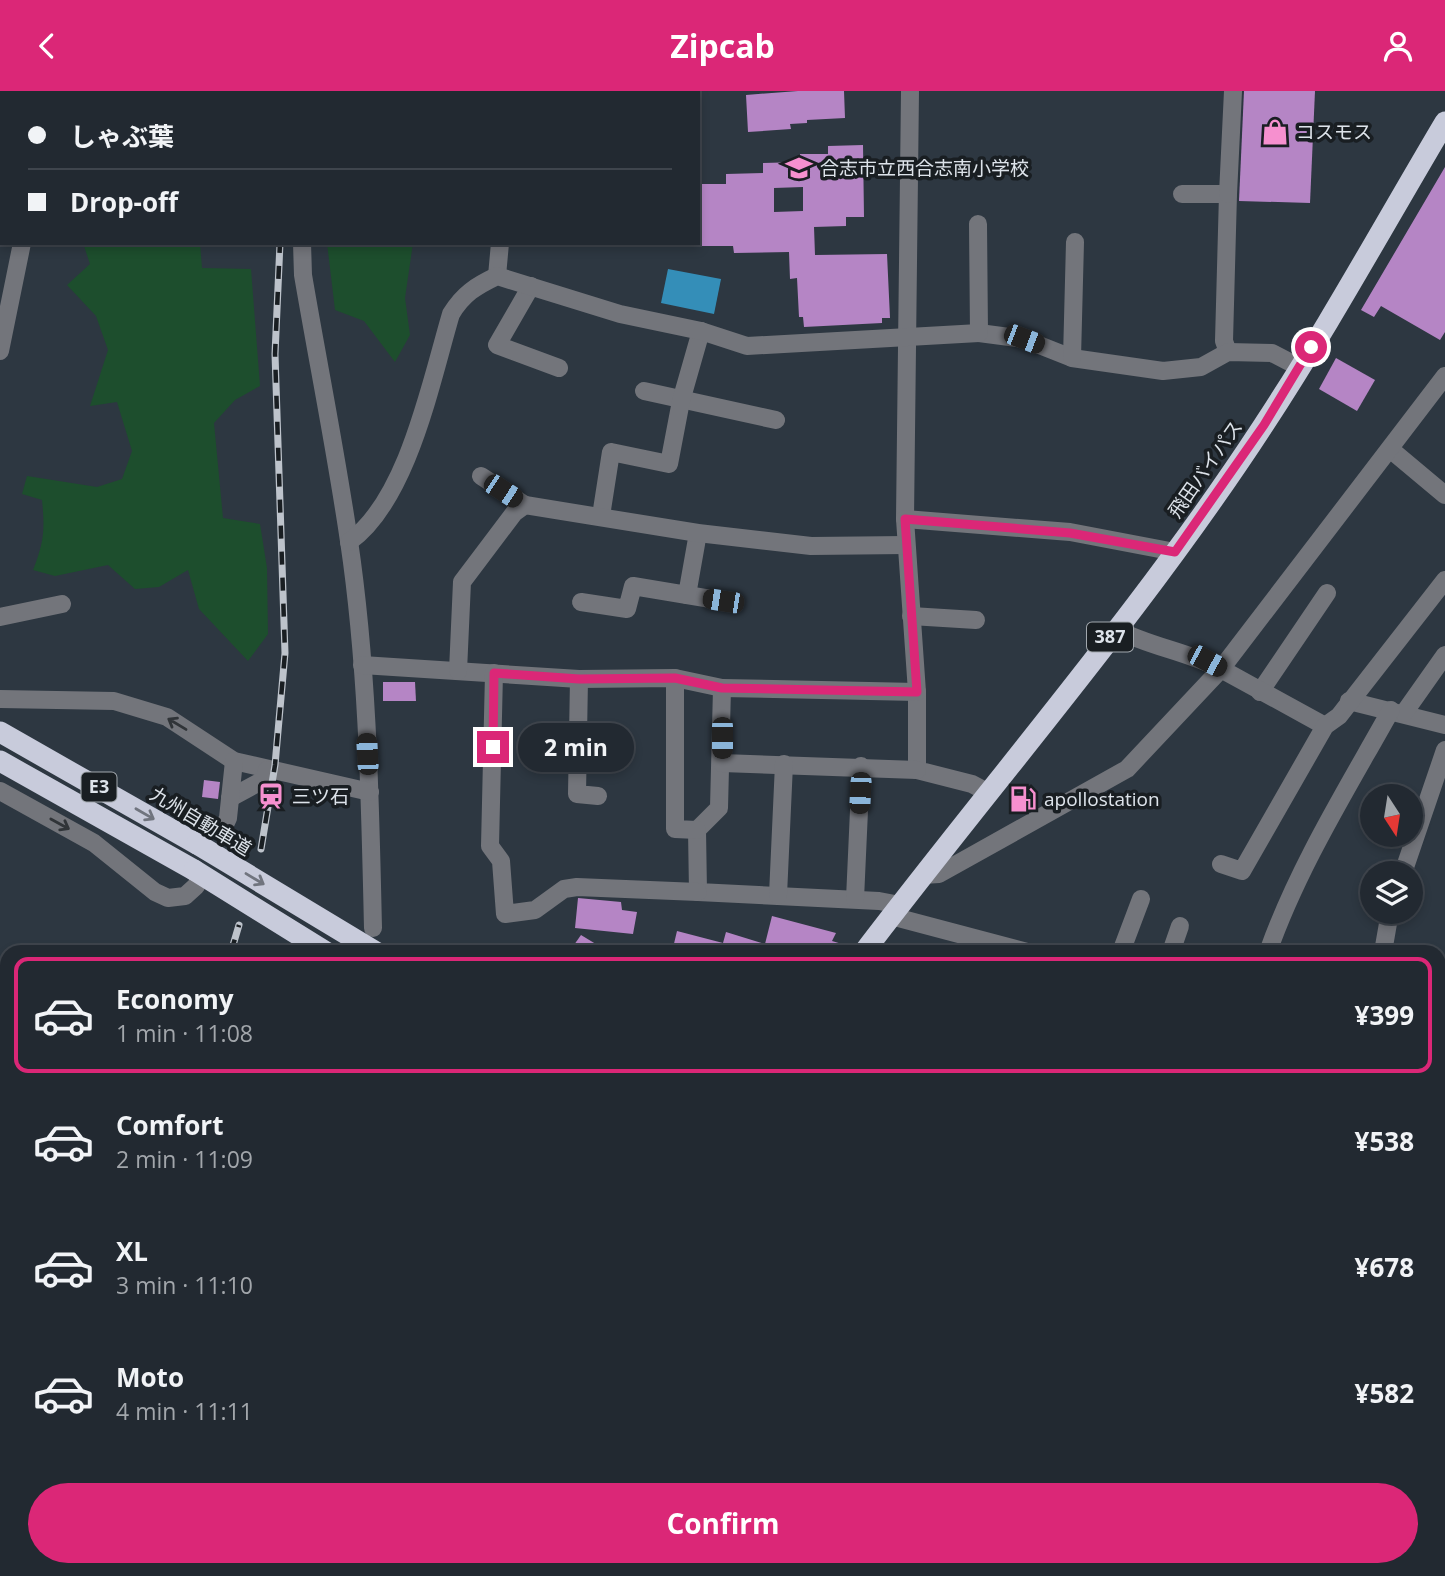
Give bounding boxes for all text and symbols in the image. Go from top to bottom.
text: Zipcab [670,24,775,67]
icon: back [28,27,66,65]
icon: person [1379,27,1417,65]
shop icon: コスモス [1260,117,1290,147]
text: しゃぶ葉 [70,118,174,154]
place label: コスモス [1296,119,1372,145]
school or university icon: 合志市立西合志南小学校 [784,153,814,183]
place label: 合志市立西合志南小学校 [820,155,1029,181]
text: Drop-off [70,184,178,220]
car [1001,322,1048,356]
route start [1295,331,1327,363]
street label: 飛田バイパス [1162,415,1248,523]
car [480,471,527,511]
car [701,587,746,615]
road number: 387 [1087,623,1133,651]
car [1184,642,1231,680]
one-way arrow [167,716,187,730]
car [712,717,733,759]
callout: 2 min [518,723,633,771]
route end [477,731,509,763]
text: 2 min [544,731,608,763]
car [356,732,379,776]
car [849,771,872,815]
road number: E3 [82,773,116,801]
street label: 九州自動車道 [145,780,257,862]
station icon: 三ツ石 [256,781,286,811]
place label: 三ツ石 [292,783,349,809]
fuel station icon: apollostation [1008,784,1038,814]
north arrow [1360,784,1423,847]
map controls [1360,784,1423,924]
place label: apollostation [1044,786,1160,812]
one-way arrow [134,807,154,821]
one-way arrow [49,818,70,831]
button: layers [1360,861,1423,924]
one-way arrow [245,873,265,887]
text: Economy [116,981,234,1017]
icon: car [32,984,95,1047]
text: ¥399 [1355,997,1414,1033]
text: 1 min · 11:08 [116,1017,253,1049]
text: Comfort [116,1107,223,1143]
icon: car [32,1110,95,1173]
text: ¥538 [1355,1123,1414,1159]
text: 2 min · 11:09 [116,1143,253,1175]
text: XL [116,1233,148,1269]
icon: car [32,1236,95,1299]
text: ¥678 [1355,1249,1414,1285]
text: 3 min · 11:10 [116,1269,253,1301]
text: Moto [116,1359,184,1395]
icon: car [32,1362,95,1425]
text: ¥582 [1355,1375,1414,1411]
text: 4 min · 11:11 [116,1395,253,1427]
button: Confirm [28,1483,1418,1563]

